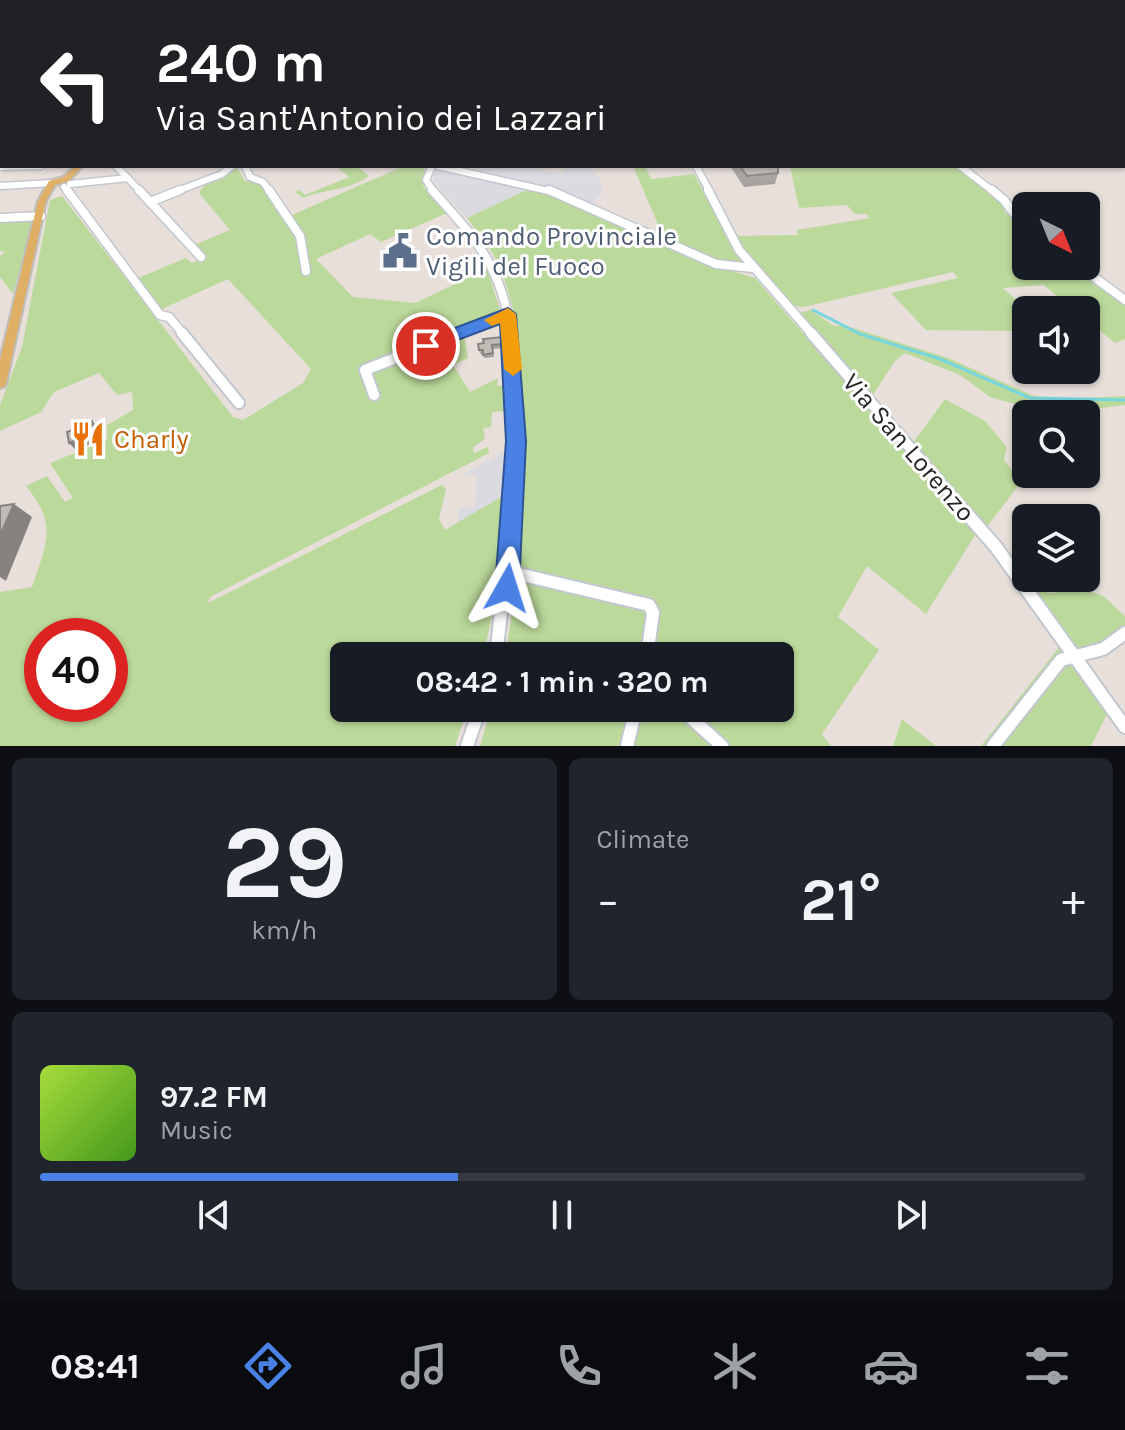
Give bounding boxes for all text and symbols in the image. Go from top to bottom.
text: 240 m [156,30,326,95]
icon: left [24,32,128,136]
text: Via Sant'Antonio dei Lazzari [156,97,607,139]
north arrow [1012,192,1100,280]
map controls [1012,192,1100,592]
place label: Comando Provinciale Vigili del Fuoco [426,221,677,282]
public building icon: Comando Provinciale Vigili del Fuoco [381,232,419,270]
button: sound [1012,296,1100,384]
pin [392,312,460,380]
icon: arrive [404,324,448,368]
street label: Via San Lorenzo [836,367,981,528]
button: search [1012,400,1100,488]
restaurant icon: Charly [69,420,107,458]
place label: Charly [114,424,189,455]
button: layers [1012,504,1100,592]
position arrow [465,546,549,630]
speed limit sign: 40 [24,618,128,722]
text: 08:42 · 1 min · 320 m [416,664,708,700]
text: 29 [221,802,347,923]
text: Climate [597,824,689,855]
text: 21° [800,865,881,935]
text: − [597,875,620,926]
text: + [1062,875,1085,926]
text: km/h [251,915,317,946]
text: 97.2 FM [160,1079,268,1115]
text: Music [160,1115,233,1146]
icon: previous [192,1193,236,1237]
icon: pause [540,1193,584,1237]
icon: next [889,1193,933,1237]
icon: directions [240,1338,296,1394]
icon: music [396,1338,452,1394]
icon: phone [551,1338,607,1394]
icon: climate [707,1338,763,1394]
icon: car [863,1338,919,1394]
icon: filters [1019,1338,1075,1394]
text: 08:41 [50,1345,140,1387]

